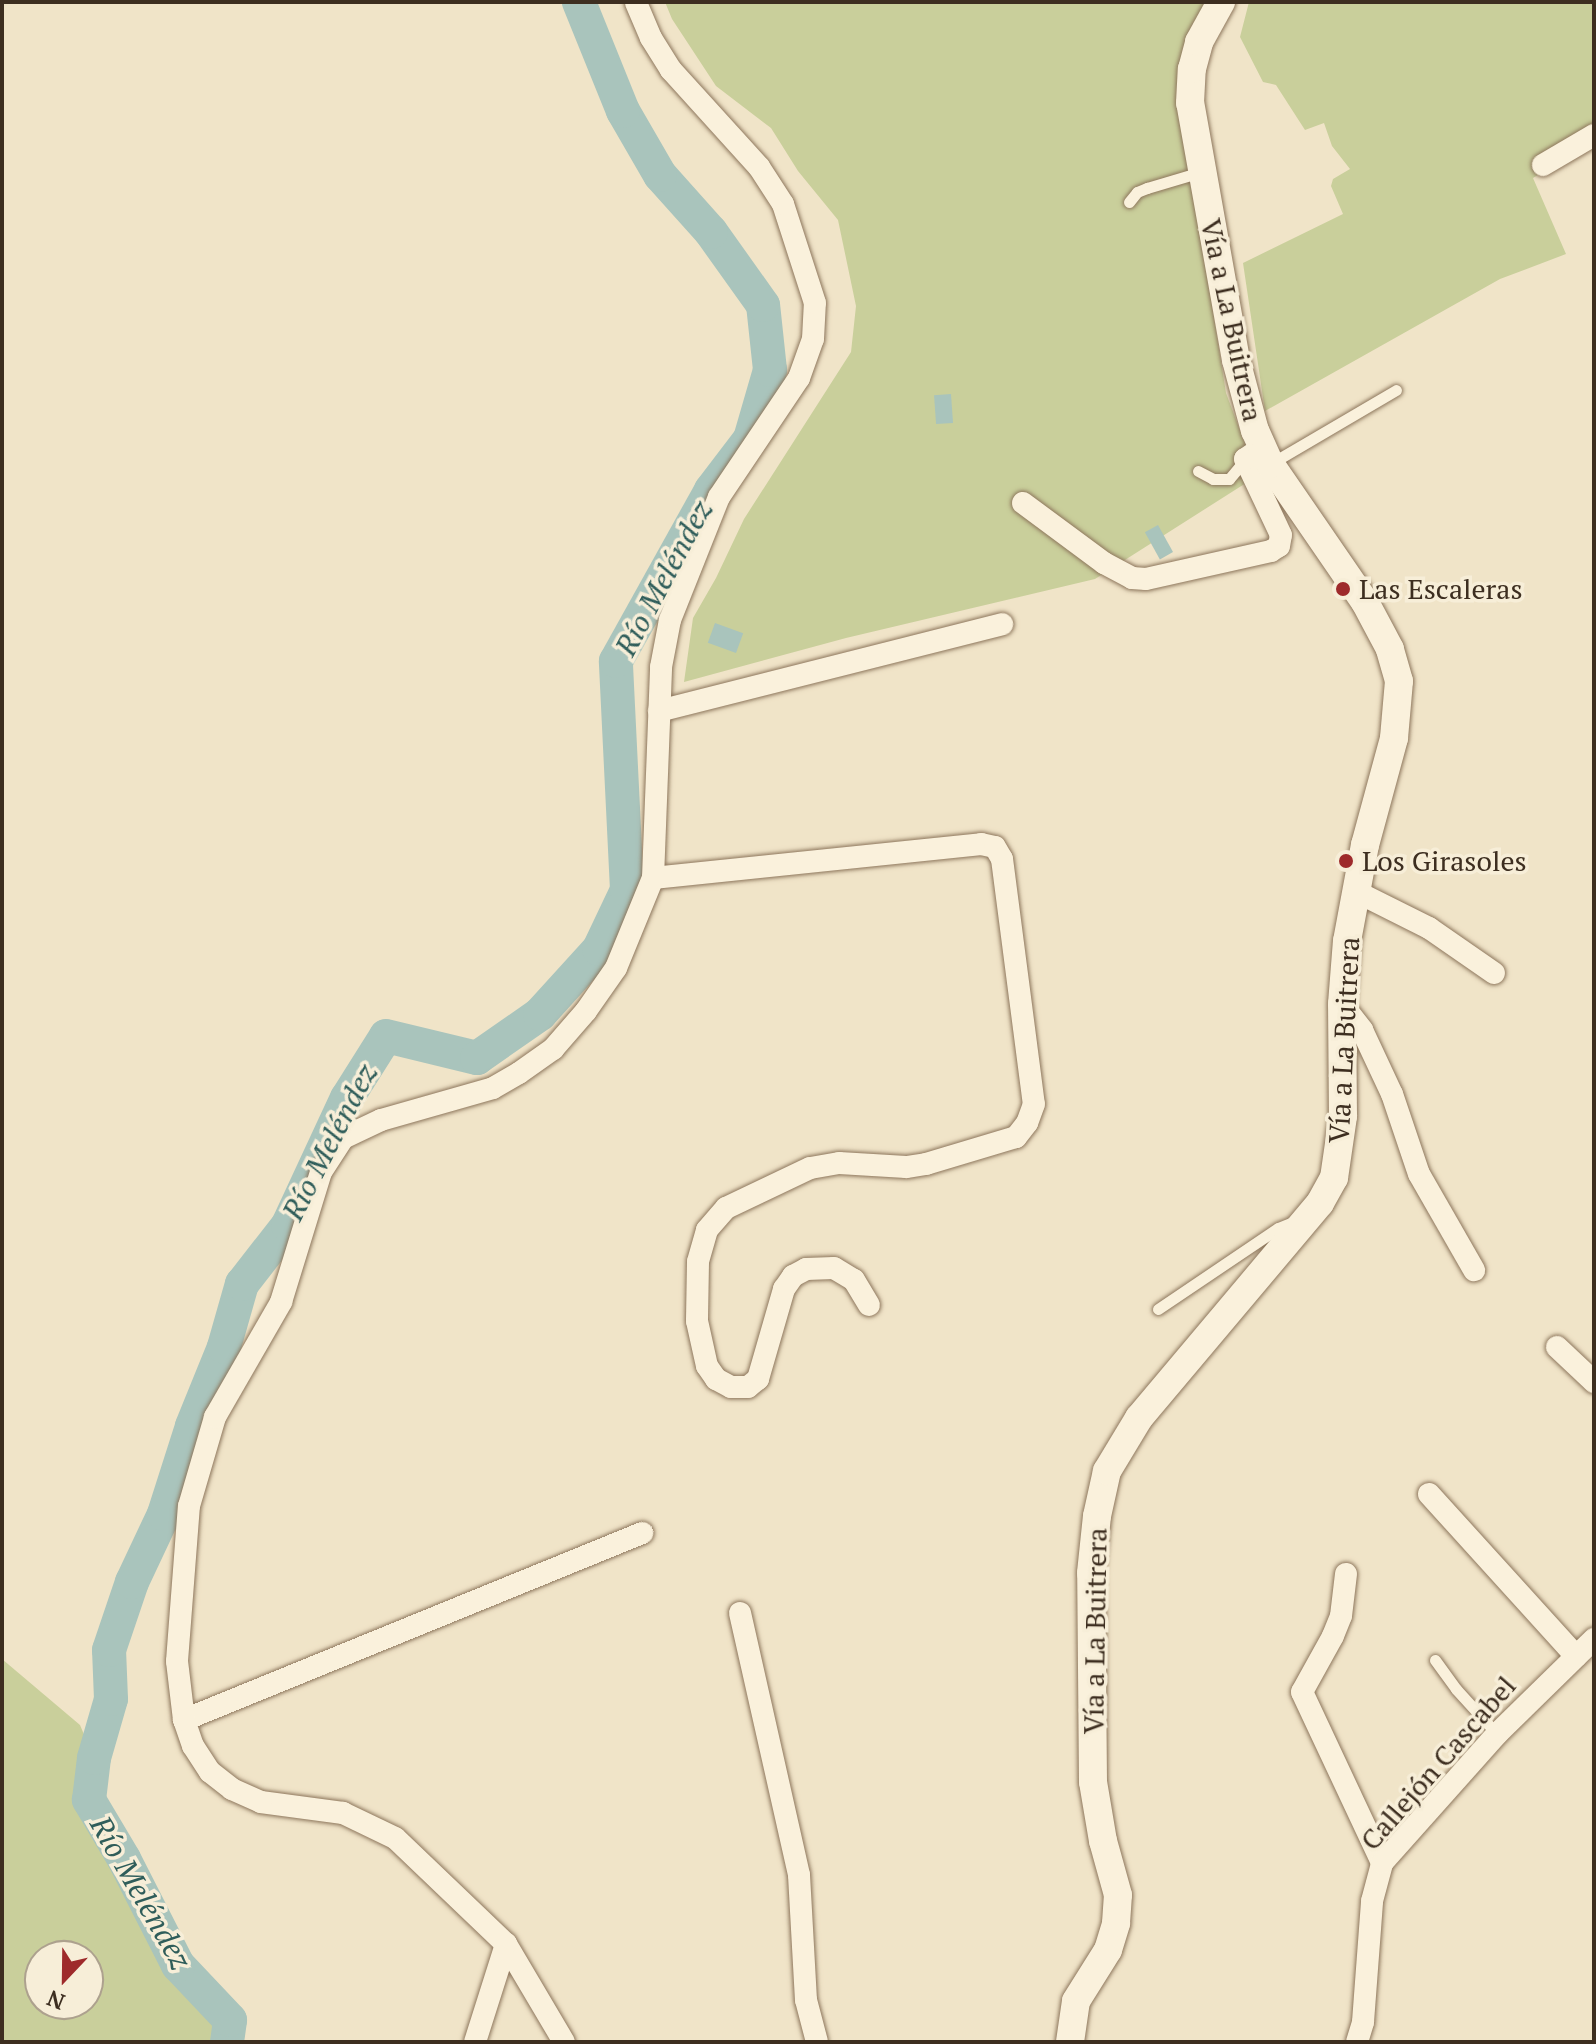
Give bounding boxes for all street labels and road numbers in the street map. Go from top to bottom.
street label: Vía a La Buitrera [1194,215,1270,425]
street label: Vía a La Buitrera [1322,936,1366,1144]
street label: Vía a La Buitrera [1076,1527,1114,1735]
street label: Callejón Cascabel [1353,1669,1523,1857]

